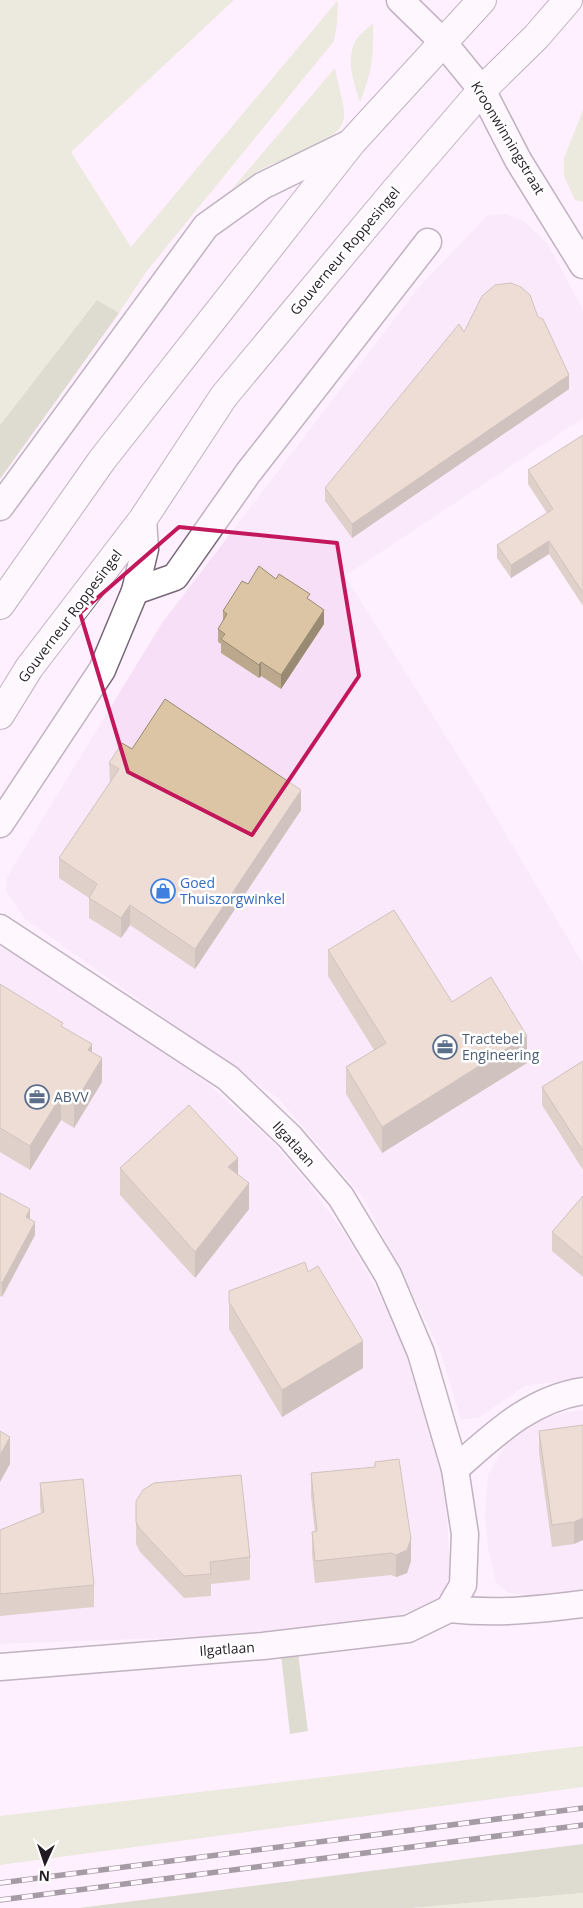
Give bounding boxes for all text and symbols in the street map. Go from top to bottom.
street label: Kroonwinningstraat [467,78,550,198]
street label: Gouverneur Roppesingel [285,183,404,319]
street label: Gouverneur Roppesingel [13,545,126,686]
place label: Goed Thuiszorgwinkel [180,873,285,908]
shop icon: Goed Thuiszorgwinkel [150,878,176,904]
place label: Tractebel Engineering [462,1029,540,1064]
office icon: Tractebel Engineering [432,1034,458,1060]
office icon: ABVV [24,1084,50,1110]
place label: ABVV [54,1087,89,1106]
street label: Ilgatlaan [269,1117,320,1171]
street label: Ilgatlaan [199,1637,255,1660]
north arrow [20,1838,70,1888]
text: N [38,1867,50,1886]

